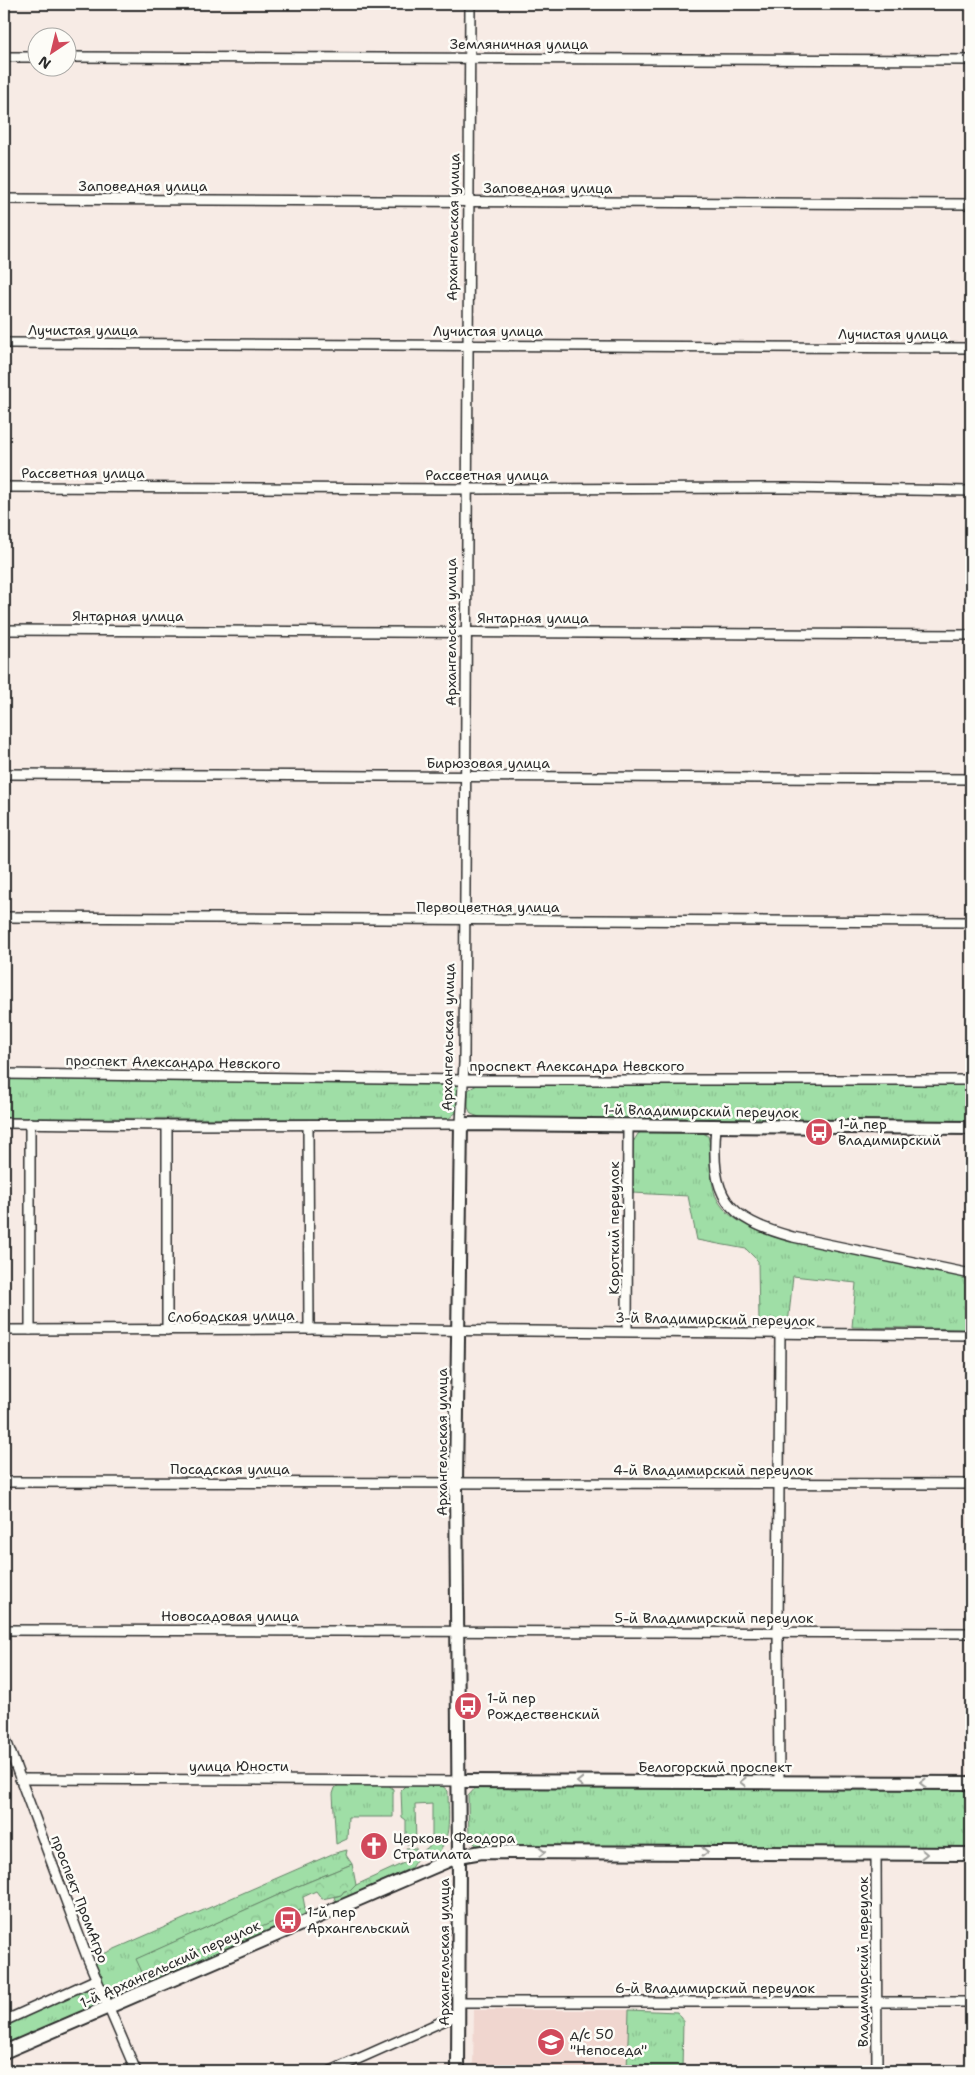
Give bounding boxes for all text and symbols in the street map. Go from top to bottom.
north arrow [28,28,78,78]
street label: Земляничная улица [450,35,589,53]
text: N [35,52,54,73]
street label: Архангельская улица [443,153,463,301]
street label: Заповедная улица [79,177,208,195]
street label: Заповедная улица [484,179,613,197]
street label: Лучистая улица [28,321,138,339]
street label: Лучистая улица [433,322,543,340]
street label: Лучистая улица [838,325,948,343]
street label: Рассветная улица [21,464,145,482]
street label: Рассветная улица [425,466,549,484]
street label: Архангельская улица [442,558,460,706]
street label: Янтарная улица [72,607,184,625]
street label: Янтарная улица [477,609,589,627]
street label: Бирюзовая улица [426,754,550,772]
street label: Первоцветная улица [416,898,560,916]
street label: Архангельская улица [438,963,458,1111]
street label: проспект Александра Невского [65,1051,281,1073]
street label: проспект Александра Невского [470,1057,684,1075]
street label: 1-й Владимирский переулок [603,1100,800,1122]
place label: 1-й пер Владимирский [838,1115,941,1149]
bus stop icon: 1-й пер Владимирский [804,1117,834,1147]
street label: Короткий переулок [605,1161,623,1295]
street label: Слободская улица [167,1306,295,1326]
street label: 3-й Владимирский переулок [615,1308,816,1330]
street label: Архангельская улица [433,1368,451,1516]
street label: Посадская улица [170,1460,290,1478]
street label: 4-й Владимирский переулок [613,1461,814,1479]
street label: Новосадовая улица [161,1607,299,1625]
street label: 5-й Владимирский переулок [615,1609,814,1627]
place label: 1-й пер Рождественский [487,1689,600,1723]
bus stop icon: 1-й пер Рождественский [453,1691,483,1721]
street label: улица Юности [189,1757,289,1775]
street label: Белогорский проспект [638,1758,793,1776]
one-way arrow [576,1777,584,1787]
one-way arrow [738,1777,746,1787]
one-way arrow [918,1778,926,1788]
place label: Церковь Феодора Стратилата [393,1829,516,1863]
church icon: Церковь Феодора Стратилата [359,1831,389,1861]
street label: проспект ПромАгро [47,1833,113,1965]
one-way arrow [539,1847,547,1857]
one-way arrow [702,1847,709,1857]
one-way arrow [920,1848,928,1859]
street label: Владимирский переулок [854,1876,872,2047]
street label: Архангельская улица [435,1878,453,2026]
place label: 1-й пер Архангельский [307,1903,410,1937]
bus stop icon: 1-й пер Архангельский [273,1905,303,1935]
street label: 1-й Архангельский переулок [77,1916,264,2012]
street label: 6-й Владимирский переулок [615,1979,816,1997]
place label: д/с 50 "Непоседа" [570,2025,647,2059]
school or university icon: д/с 50 "Непоседа" [536,2027,566,2057]

